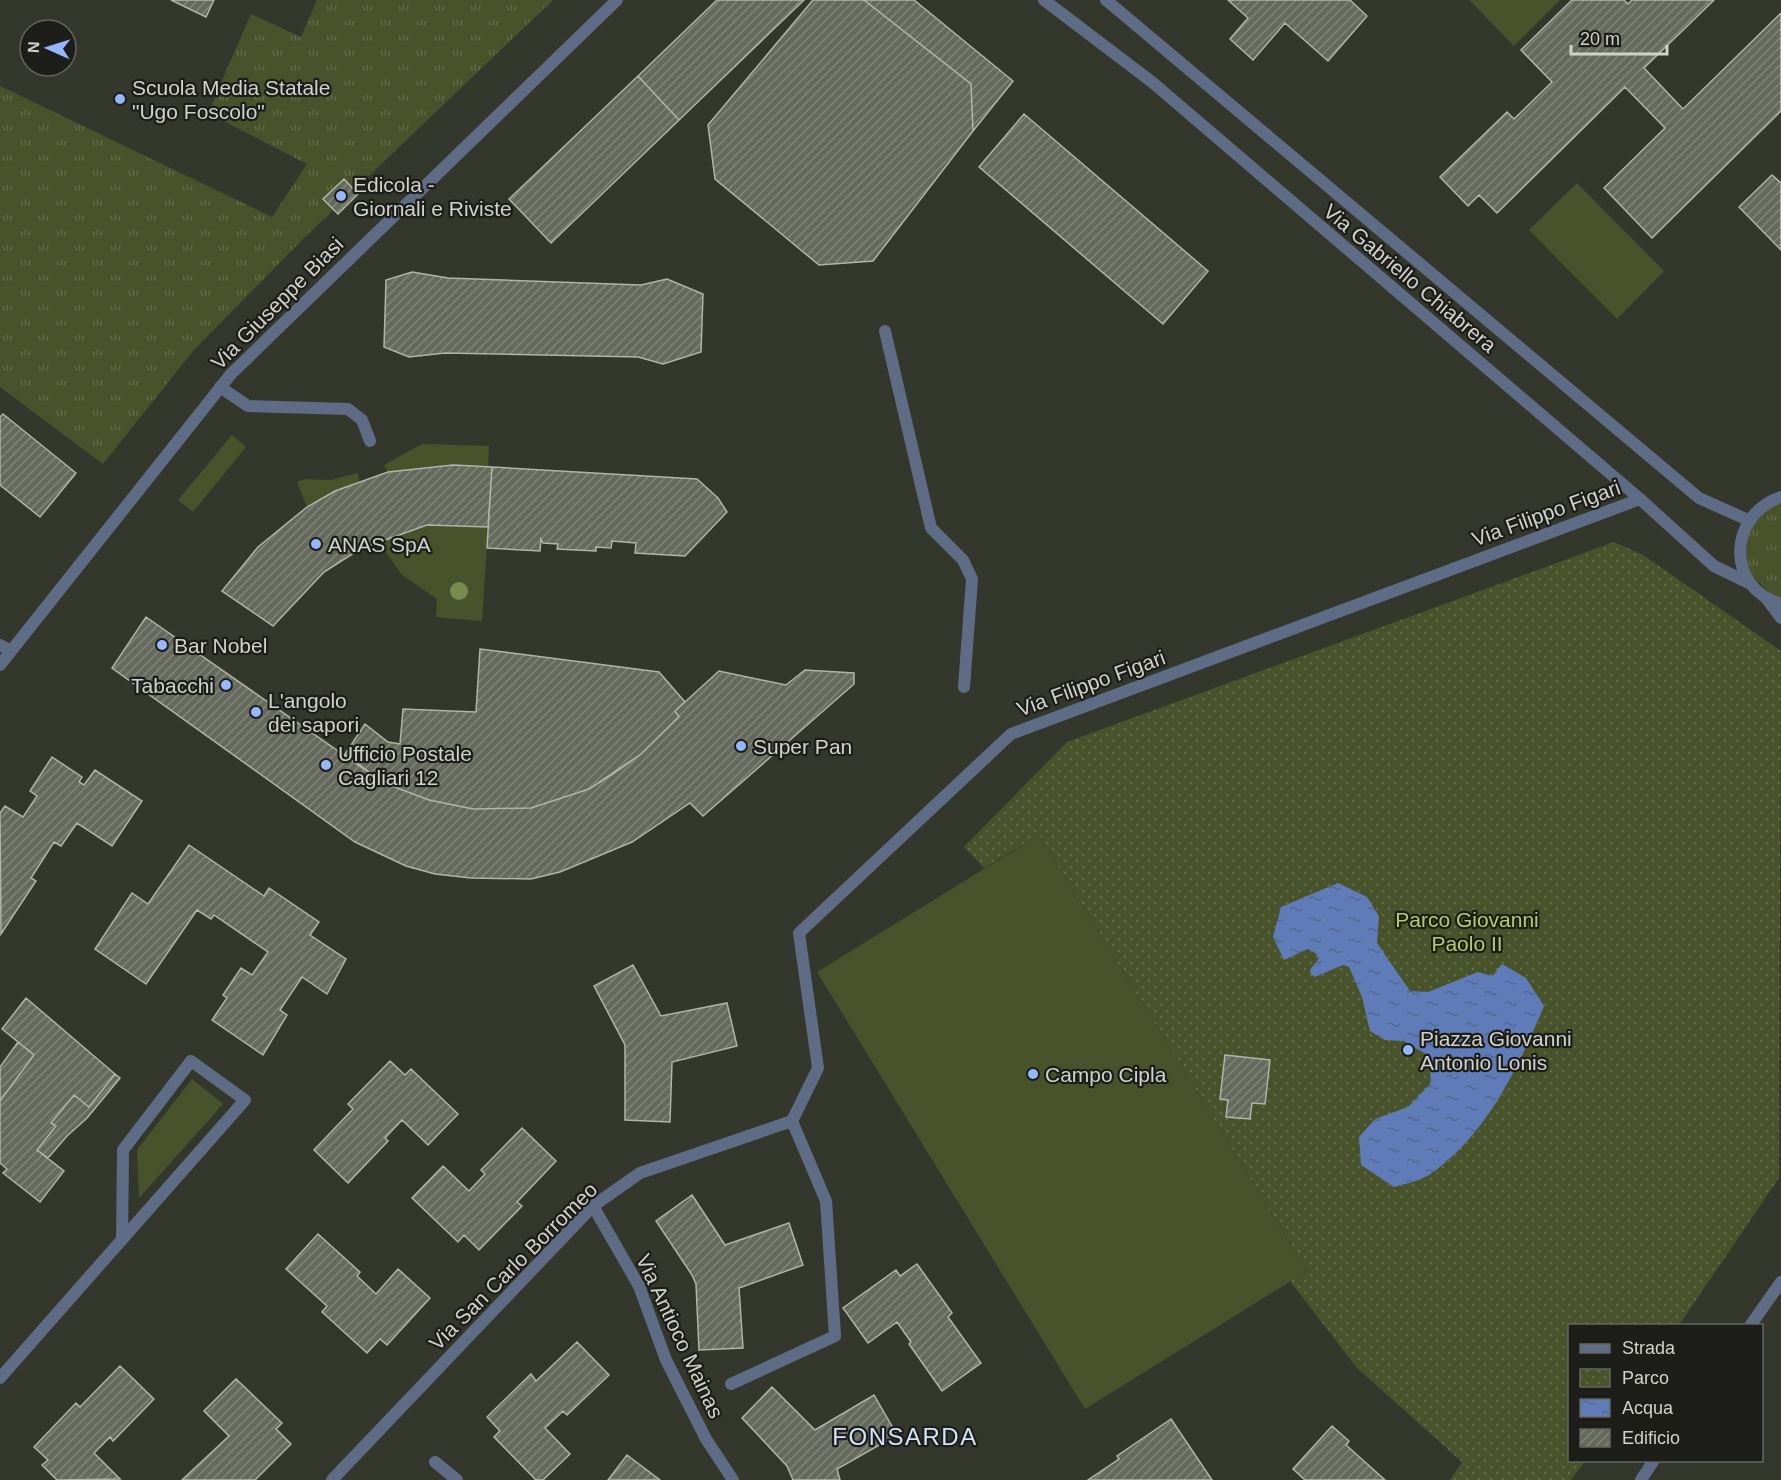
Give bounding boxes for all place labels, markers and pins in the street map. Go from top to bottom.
place label: Scuola Media Statale "Ugo Foscolo" [132,76,330,123]
marker: Scuola Media Statale "Ugo Foscolo" [113,92,127,106]
place label: Edicola - Giornali e Riviste [353,173,512,220]
marker: Edicola - Giornali e Riviste [334,189,348,203]
place label: ANAS SpA [328,533,431,556]
marker: ANAS SpA [309,537,323,551]
place label: Bar Nobel [174,634,267,657]
marker: Bar Nobel [155,638,169,652]
place label: Tabacchi [131,674,214,697]
marker: Tabacchi [219,678,233,692]
place label: L'angolo dei sapori [268,689,359,736]
marker: L'angolo dei sapori [249,705,263,719]
place label: Super Pan [753,735,852,758]
marker: Super Pan [734,739,748,753]
place label: Ufficio Postale Cagliari 12 [338,742,472,789]
marker: Ufficio Postale Cagliari 12 [319,758,333,772]
place label: Piazza Giovanni Antonio Lonis [1420,1027,1572,1074]
marker: Piazza Giovanni Antonio Lonis [1401,1043,1415,1057]
place label: Campo Cipla [1045,1063,1167,1086]
marker: Campo Cipla [1026,1067,1040,1081]

